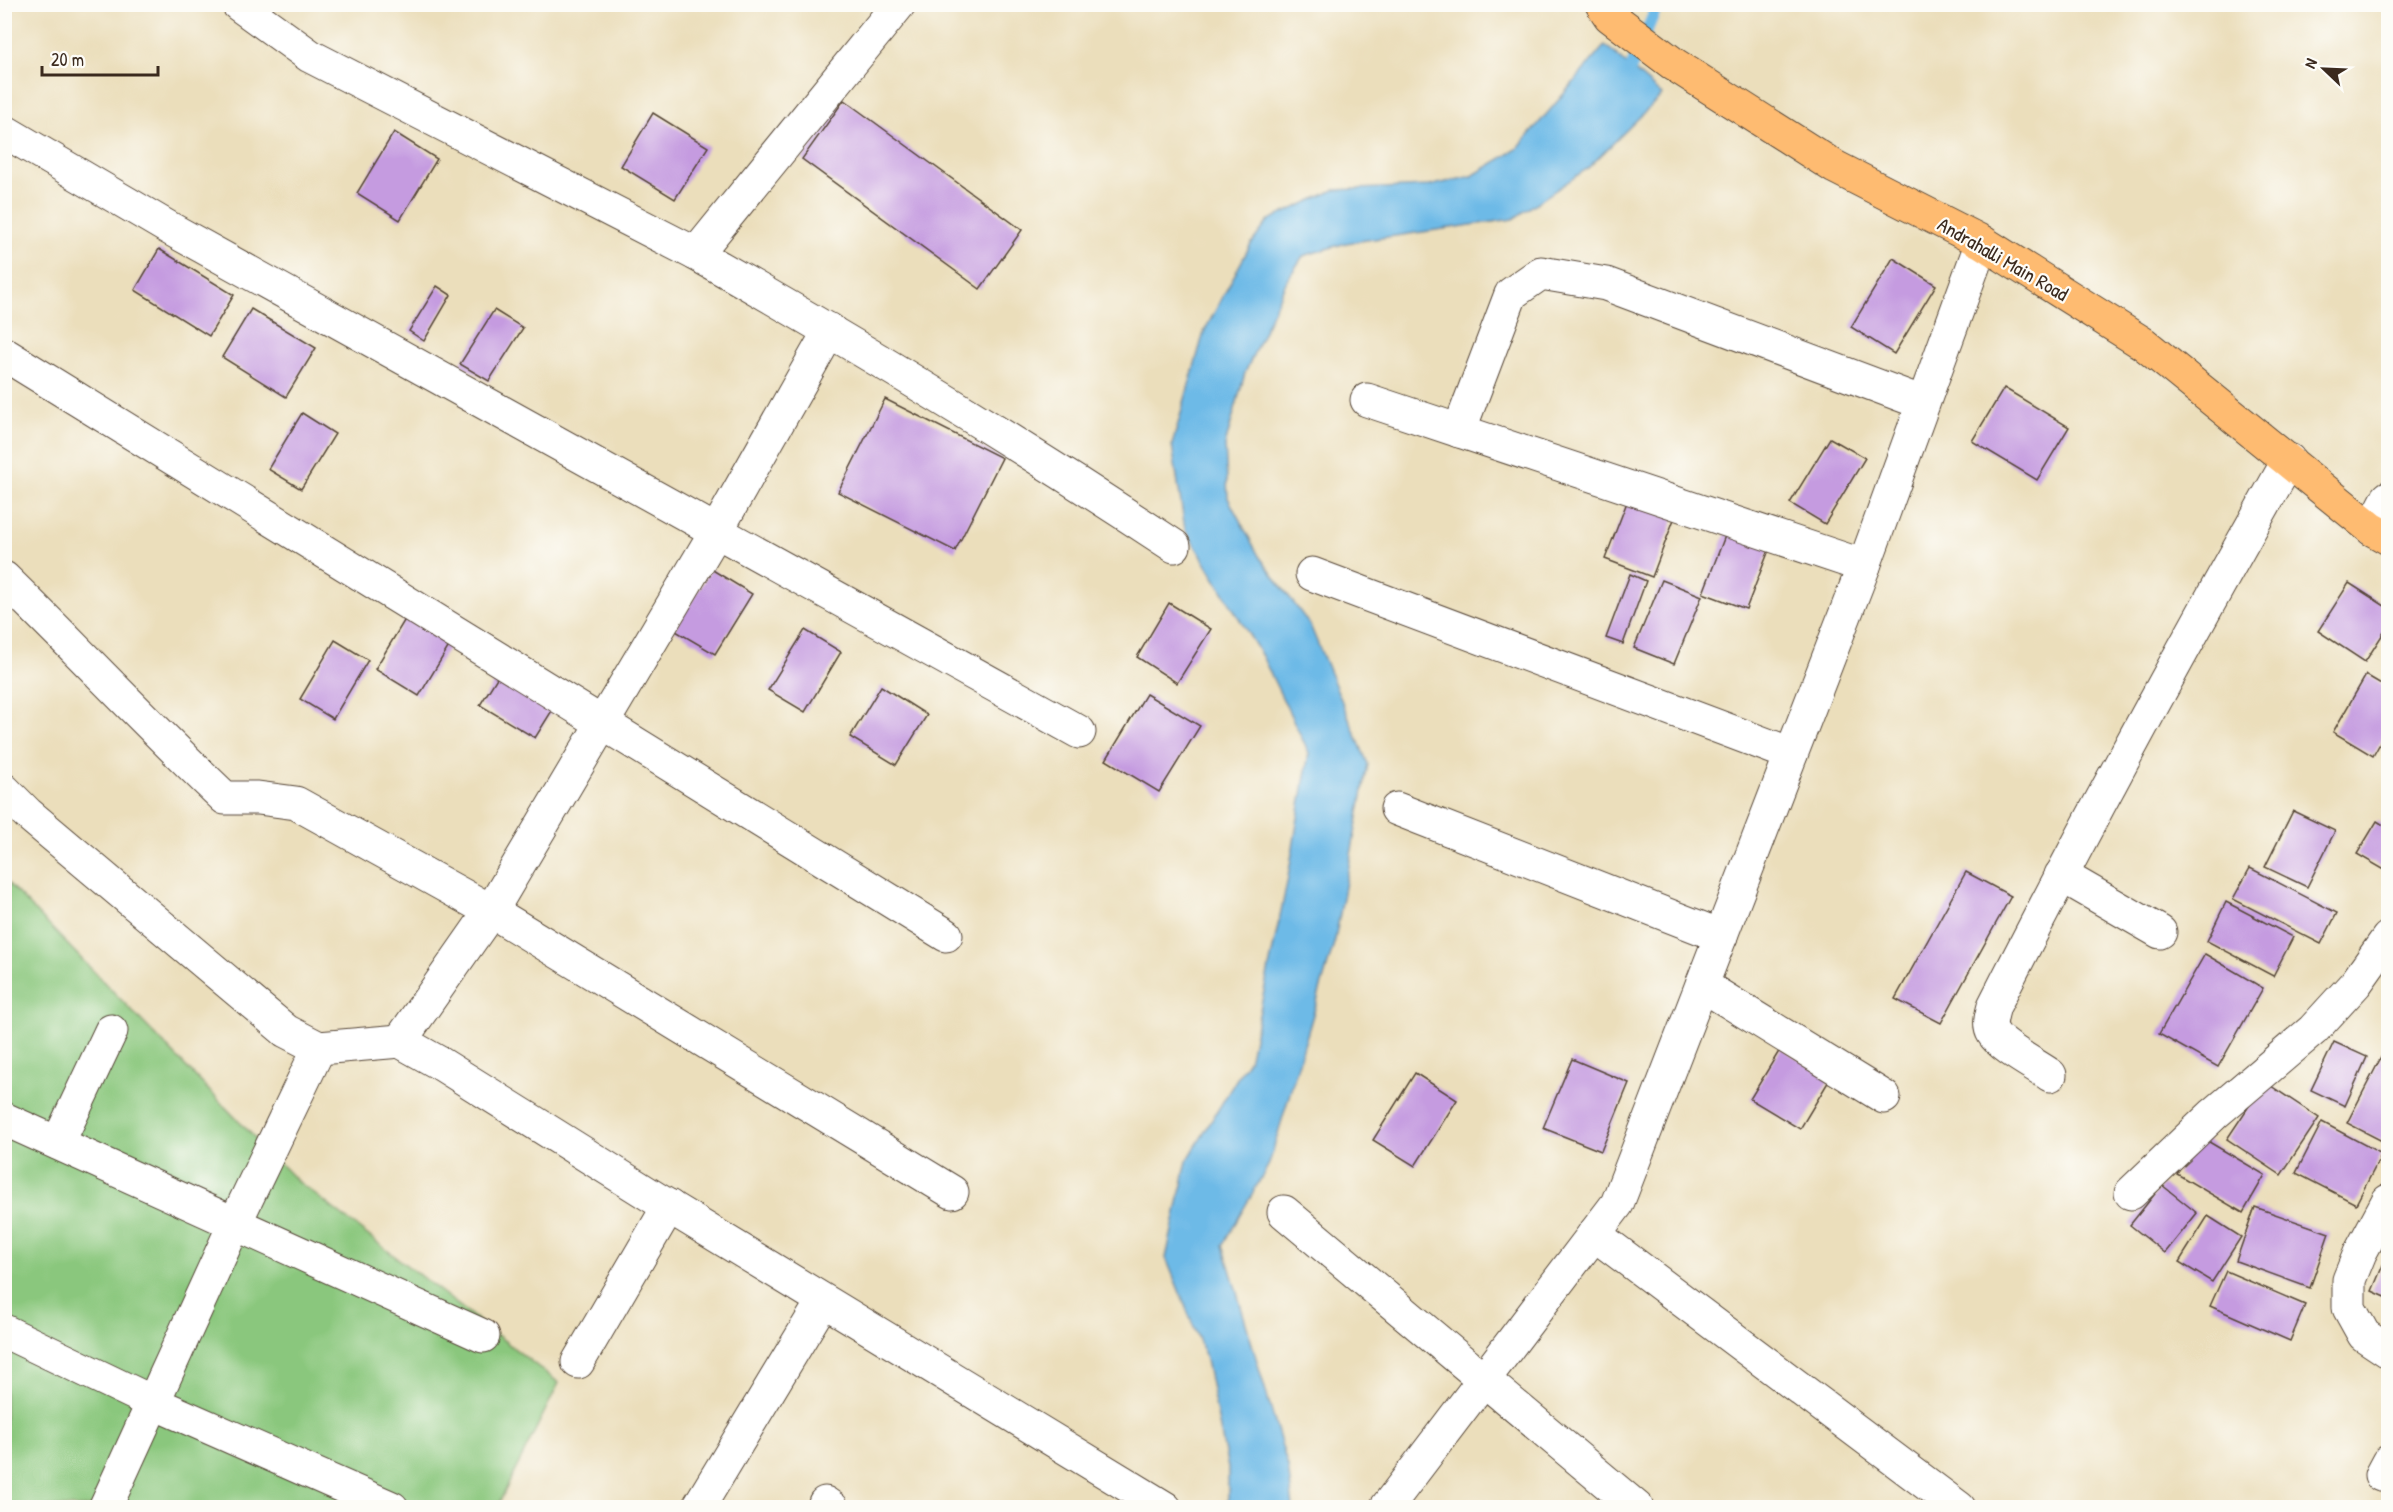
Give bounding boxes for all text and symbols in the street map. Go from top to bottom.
scale bar [42,39,158,77]
north arrow [2294,39,2354,99]
text: 20 m [51,47,84,72]
text: N [2298,54,2322,71]
street label: Andrahalli Main Road [1933,210,2074,307]

